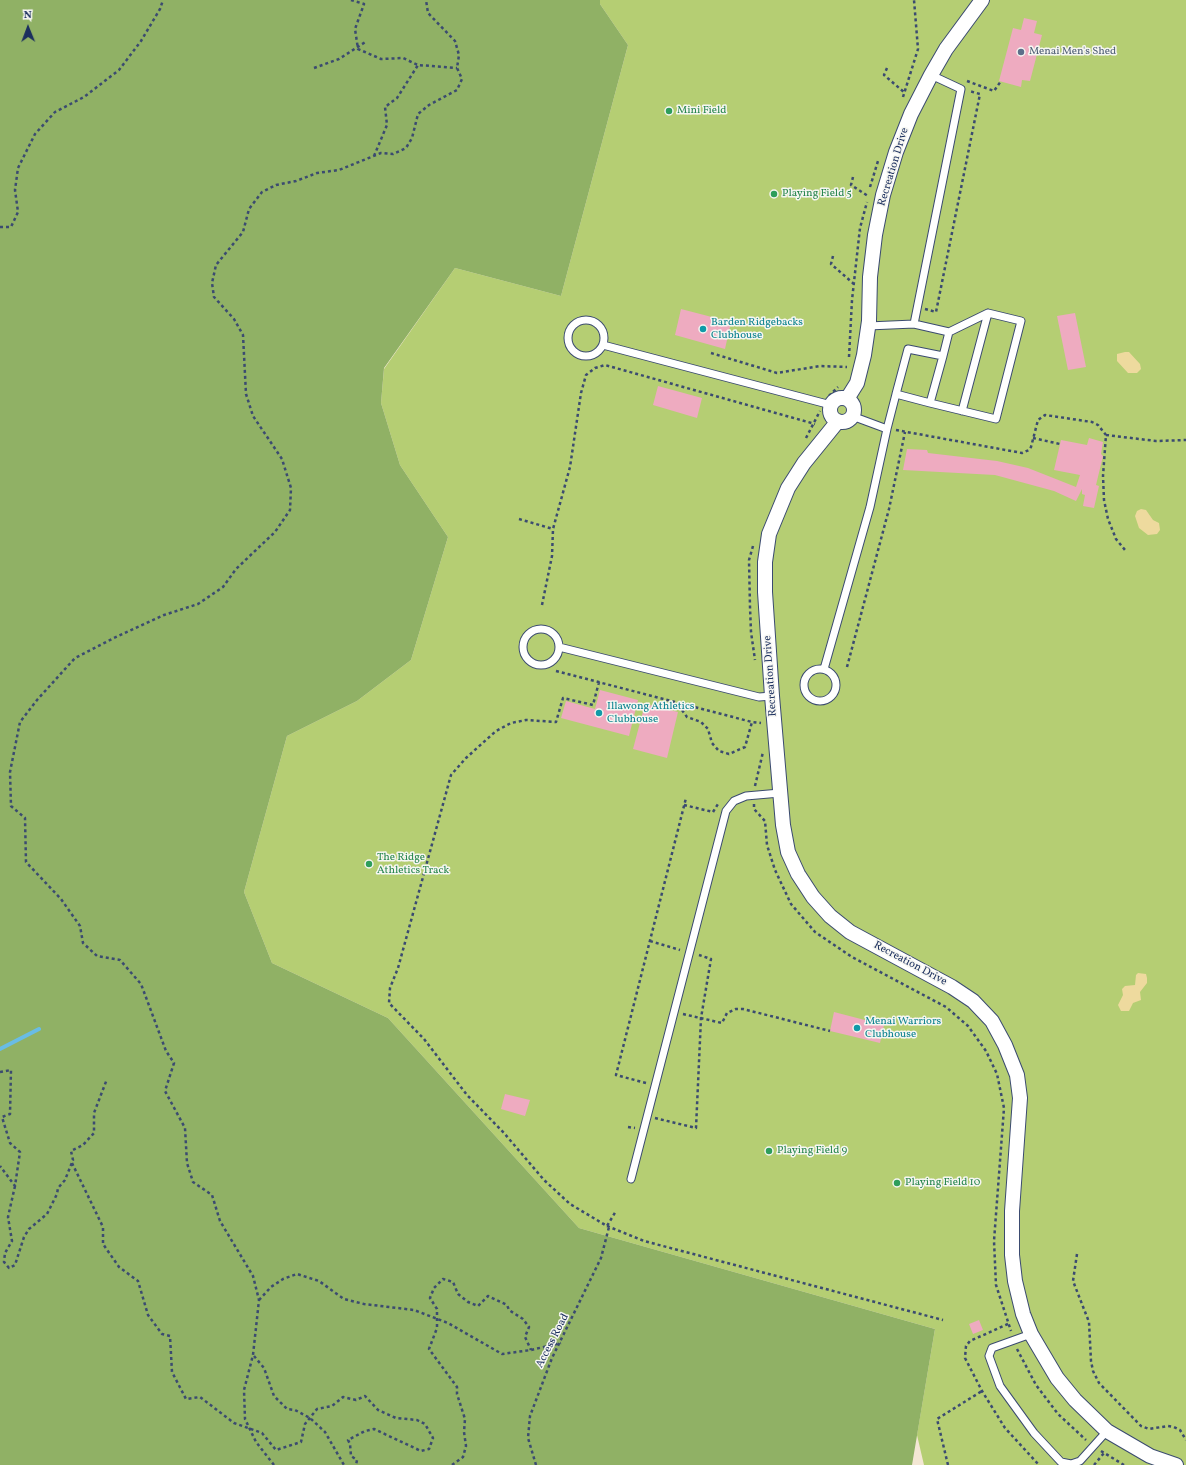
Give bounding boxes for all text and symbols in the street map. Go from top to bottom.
north arrow [8,8,48,48]
text: N [24,8,32,23]
place label: Menai Men's Shed [1029,45,1116,59]
marker: Menai Men's Shed [1016,47,1026,57]
place label: Mini Field [677,104,726,118]
marker: Mini Field [664,106,674,116]
street label: Recreation Drive [876,126,912,208]
place label: Playing Field 5 [782,187,852,201]
marker: Playing Field 5 [769,189,779,199]
place label: Barden Ridgebacks Clubhouse [711,316,803,342]
marker: Barden Ridgebacks Clubhouse [698,324,708,334]
street label: Recreation Drive [762,635,780,717]
place label: Illawong Athletics Clubhouse [607,700,695,726]
marker: Illawong Athletics Clubhouse [594,708,604,718]
place label: The Ridge Athletics Track [377,851,449,877]
marker: The Ridge Athletics Track [364,859,374,869]
street label: Recreation Drive [871,939,949,989]
place label: Menai Warriors Clubhouse [865,1015,941,1041]
marker: Menai Warriors Clubhouse [852,1023,862,1033]
place label: Playing Field 9 [777,1144,847,1158]
marker: Playing Field 9 [764,1146,774,1156]
place label: Playing Field 10 [905,1176,980,1190]
marker: Playing Field 10 [892,1178,902,1188]
street label: Access Road [534,1312,572,1370]

